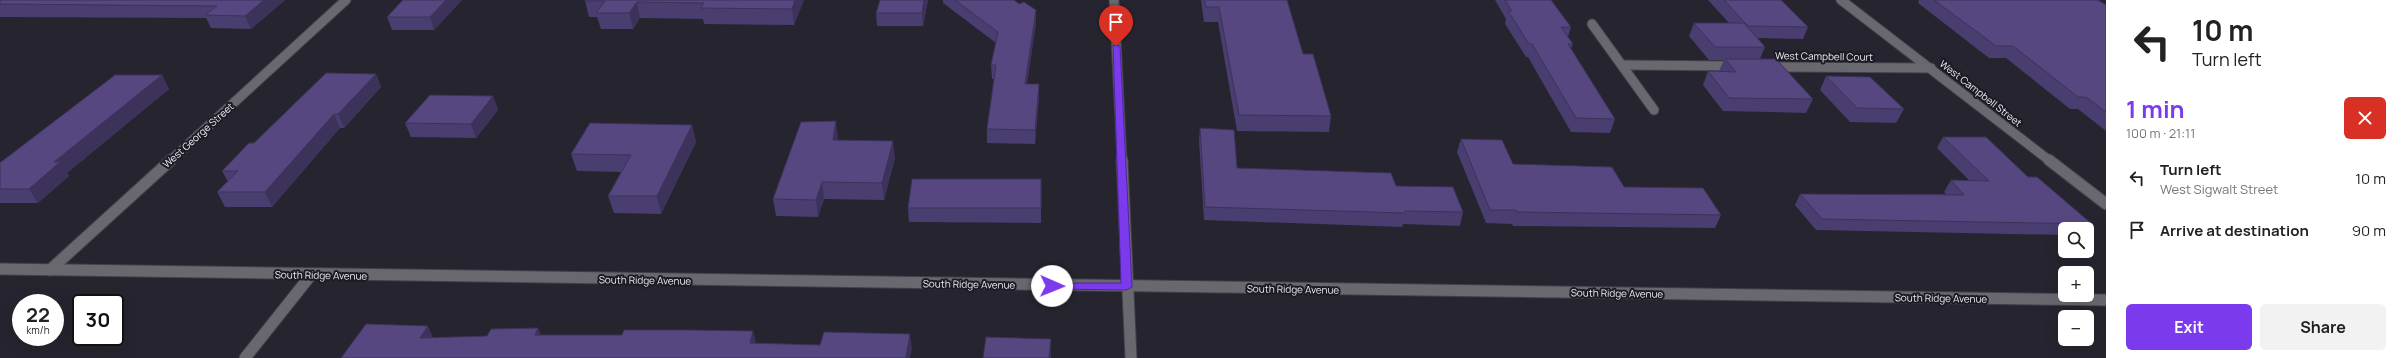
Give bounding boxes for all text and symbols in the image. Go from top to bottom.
pin [1099,5,1133,46]
icon: arrive [1105,11,1127,33]
text: 10 m [2192,11,2253,49]
icon: left [2126,16,2178,68]
text: Turn left [2192,47,2262,71]
street label: West Campbell Court [1775,48,1873,64]
street label: West Campbell Street [1937,56,2025,130]
text: 1 min [2126,92,2185,125]
button: close [2344,97,2386,139]
street label: West George Street [159,99,237,171]
text: 100 m · 21:11 [2126,124,2195,142]
text: Turn left [2160,159,2222,180]
icon: left [2126,167,2148,189]
text: 10 m [2355,168,2386,189]
text: West Sigwalt Street [2160,180,2278,198]
icon: arrive [2126,219,2148,241]
text: Arrive at destination [2160,220,2309,241]
text: 90 m [2352,220,2386,241]
map controls [2058,222,2094,346]
button: search [2058,222,2094,258]
position arrow [1031,265,1073,307]
button: + [2058,266,2094,302]
street label: South Ridge Avenue [275,267,368,283]
street label: South Ridge Avenue [599,272,692,288]
street label: South Ridge Avenue [923,276,1016,292]
street label: South Ridge Avenue [1247,281,1340,297]
street label: South Ridge Avenue [1571,285,1664,301]
street label: South Ridge Avenue [1895,290,1988,306]
speed limit sign: 30 [72,294,124,346]
text: 22 [26,301,50,328]
button: Exit [2126,304,2252,350]
button: Share [2260,304,2386,350]
button: − [2058,310,2094,346]
text: km/h [26,323,50,337]

